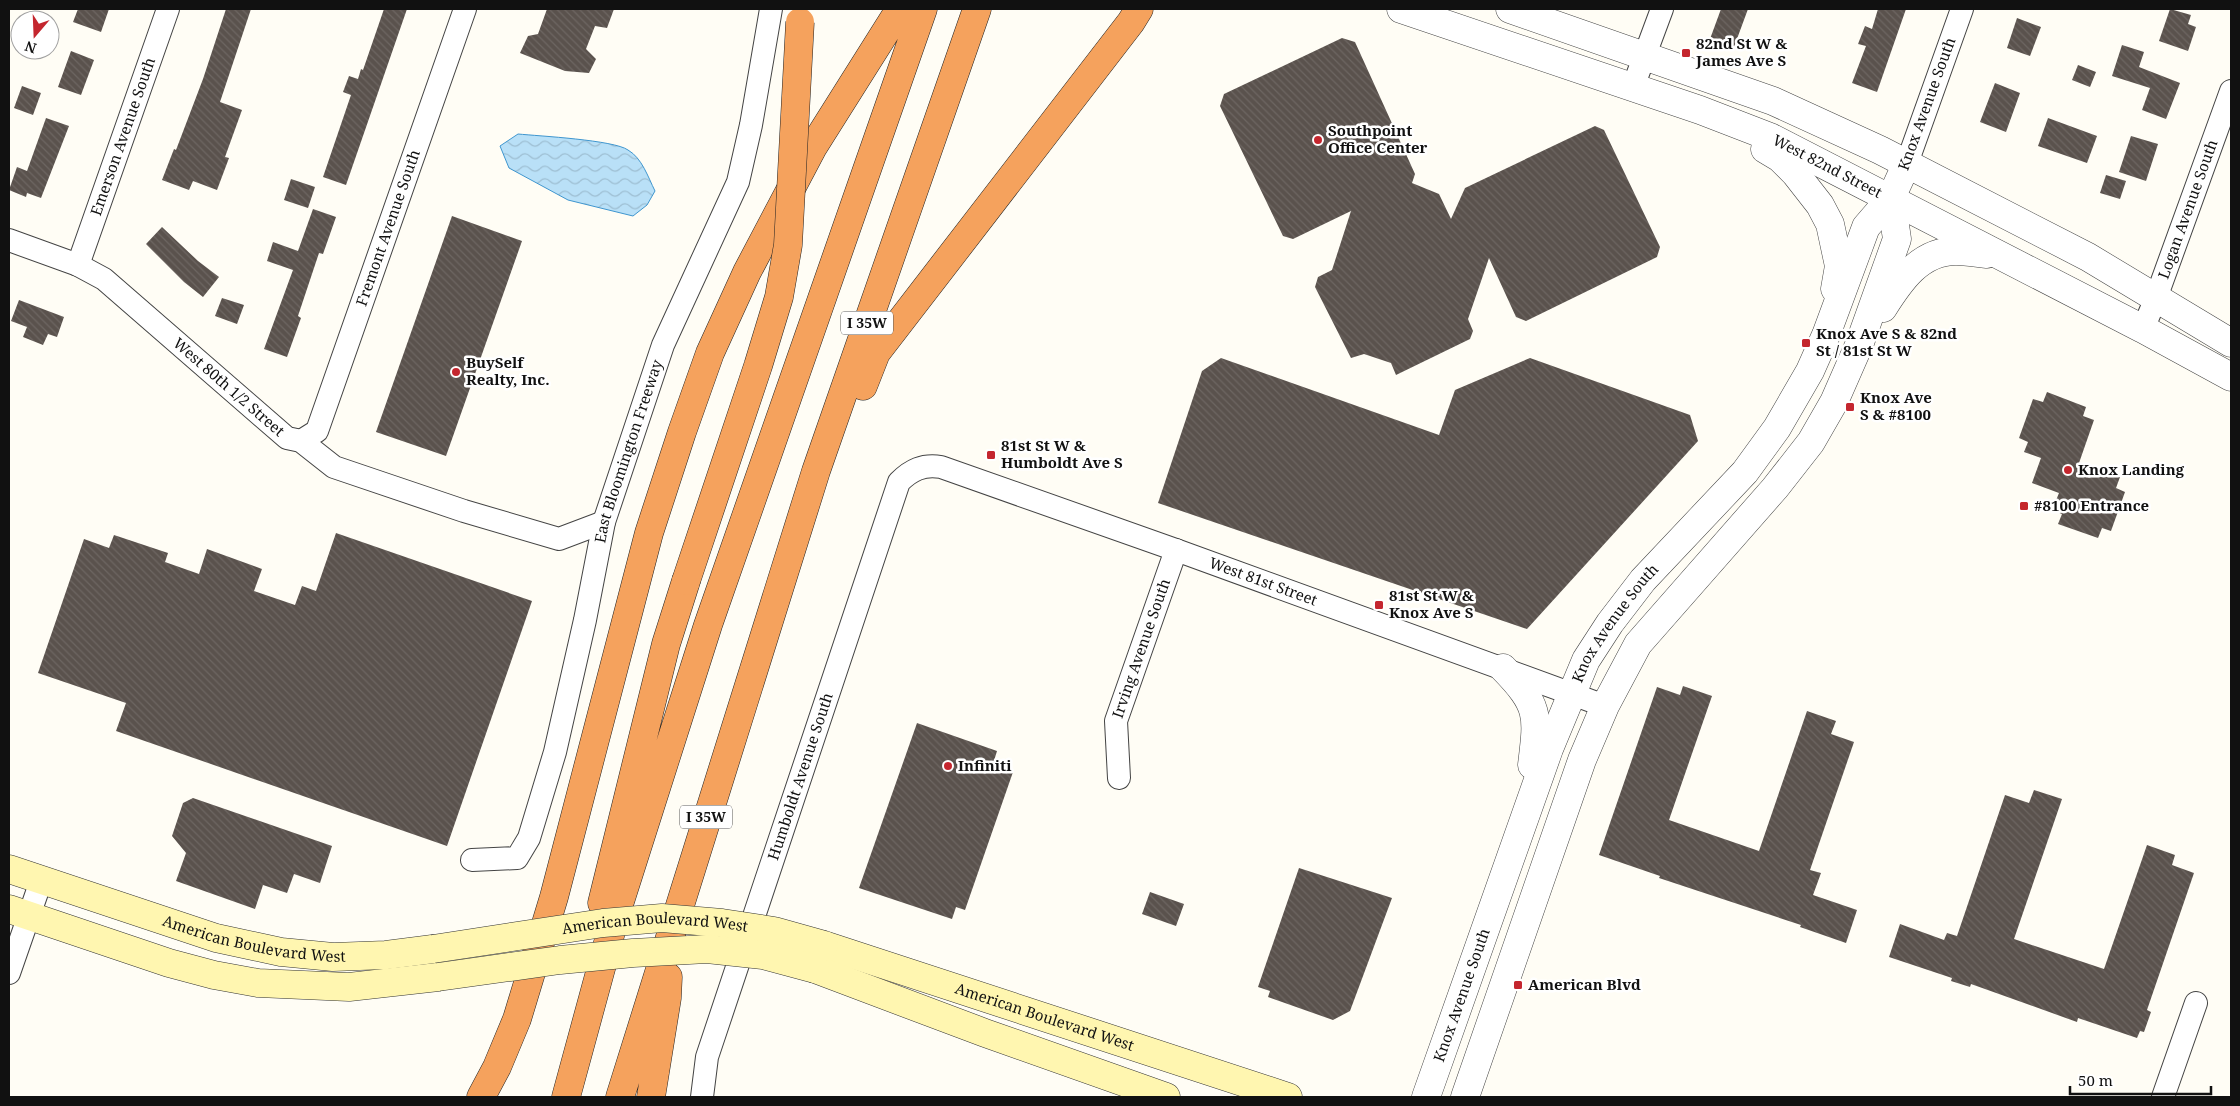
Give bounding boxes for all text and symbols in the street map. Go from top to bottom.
north arrow [10,10,60,60]
place label: 82nd St W & James Ave S [1695,33,1787,70]
street label: Knox Avenue South [1893,34,1960,173]
text: N [22,37,39,59]
marker: 82nd St W & James Ave S [1680,47,1692,59]
street label: Emerson Avenue South [85,54,159,218]
place label: Southpoint Office Center [1328,120,1428,157]
street label: West 82nd Street [1770,129,1886,202]
marker: Southpoint Office Center [1312,134,1324,146]
street label: Logan Avenue South [2153,136,2222,281]
street label: Fremont Avenue South [351,146,424,309]
road number: I 35W [841,312,893,334]
place label: Knox Ave S & 82nd St / 81st St W [1816,323,1957,360]
street label: West 80th 1/2 Street [169,333,289,440]
marker: Knox Ave S & 82nd St / 81st St W [1800,337,1812,349]
place label: BuySelf Realty, Inc. [466,352,550,389]
street label: East Bloomington Freeway [589,356,667,544]
marker: BuySelf Realty, Inc. [450,366,462,378]
place label: Knox Ave S & #8100 [1860,387,1932,424]
marker: Knox Ave S & #8100 [1844,401,1856,413]
place label: 81st St W & Humboldt Ave S [1001,435,1123,472]
marker: 81st St W & Humboldt Ave S [985,449,997,461]
place label: Knox Landing [2078,459,2185,479]
marker: Knox Landing [2062,464,2074,476]
place label: #8100 Entrance [2034,495,2149,515]
marker: #8100 Entrance [2018,500,2030,512]
street label: West 81st Street [1207,552,1320,610]
street label: Knox Avenue South [1567,559,1662,685]
street label: Irving Avenue South [1107,575,1174,721]
place label: 81st St W & Knox Ave S [1389,585,1474,622]
marker: 81st St W & Knox Ave S [1373,599,1385,611]
street label: Humboldt Avenue South [762,689,837,863]
place label: Infiniti [958,755,1012,775]
marker: Infiniti [942,760,954,772]
road number: I 35W [680,806,732,829]
street label: American Boulevard West [560,907,749,938]
street label: American Boulevard West [160,910,346,966]
street label: Knox Avenue South [1428,925,1494,1064]
place label: American Blvd [1528,974,1641,994]
street label: American Boulevard West [953,978,1137,1055]
marker: American Blvd [1512,979,1524,991]
scale bar [2070,1064,2211,1096]
text: 50 m [2078,1070,2113,1090]

